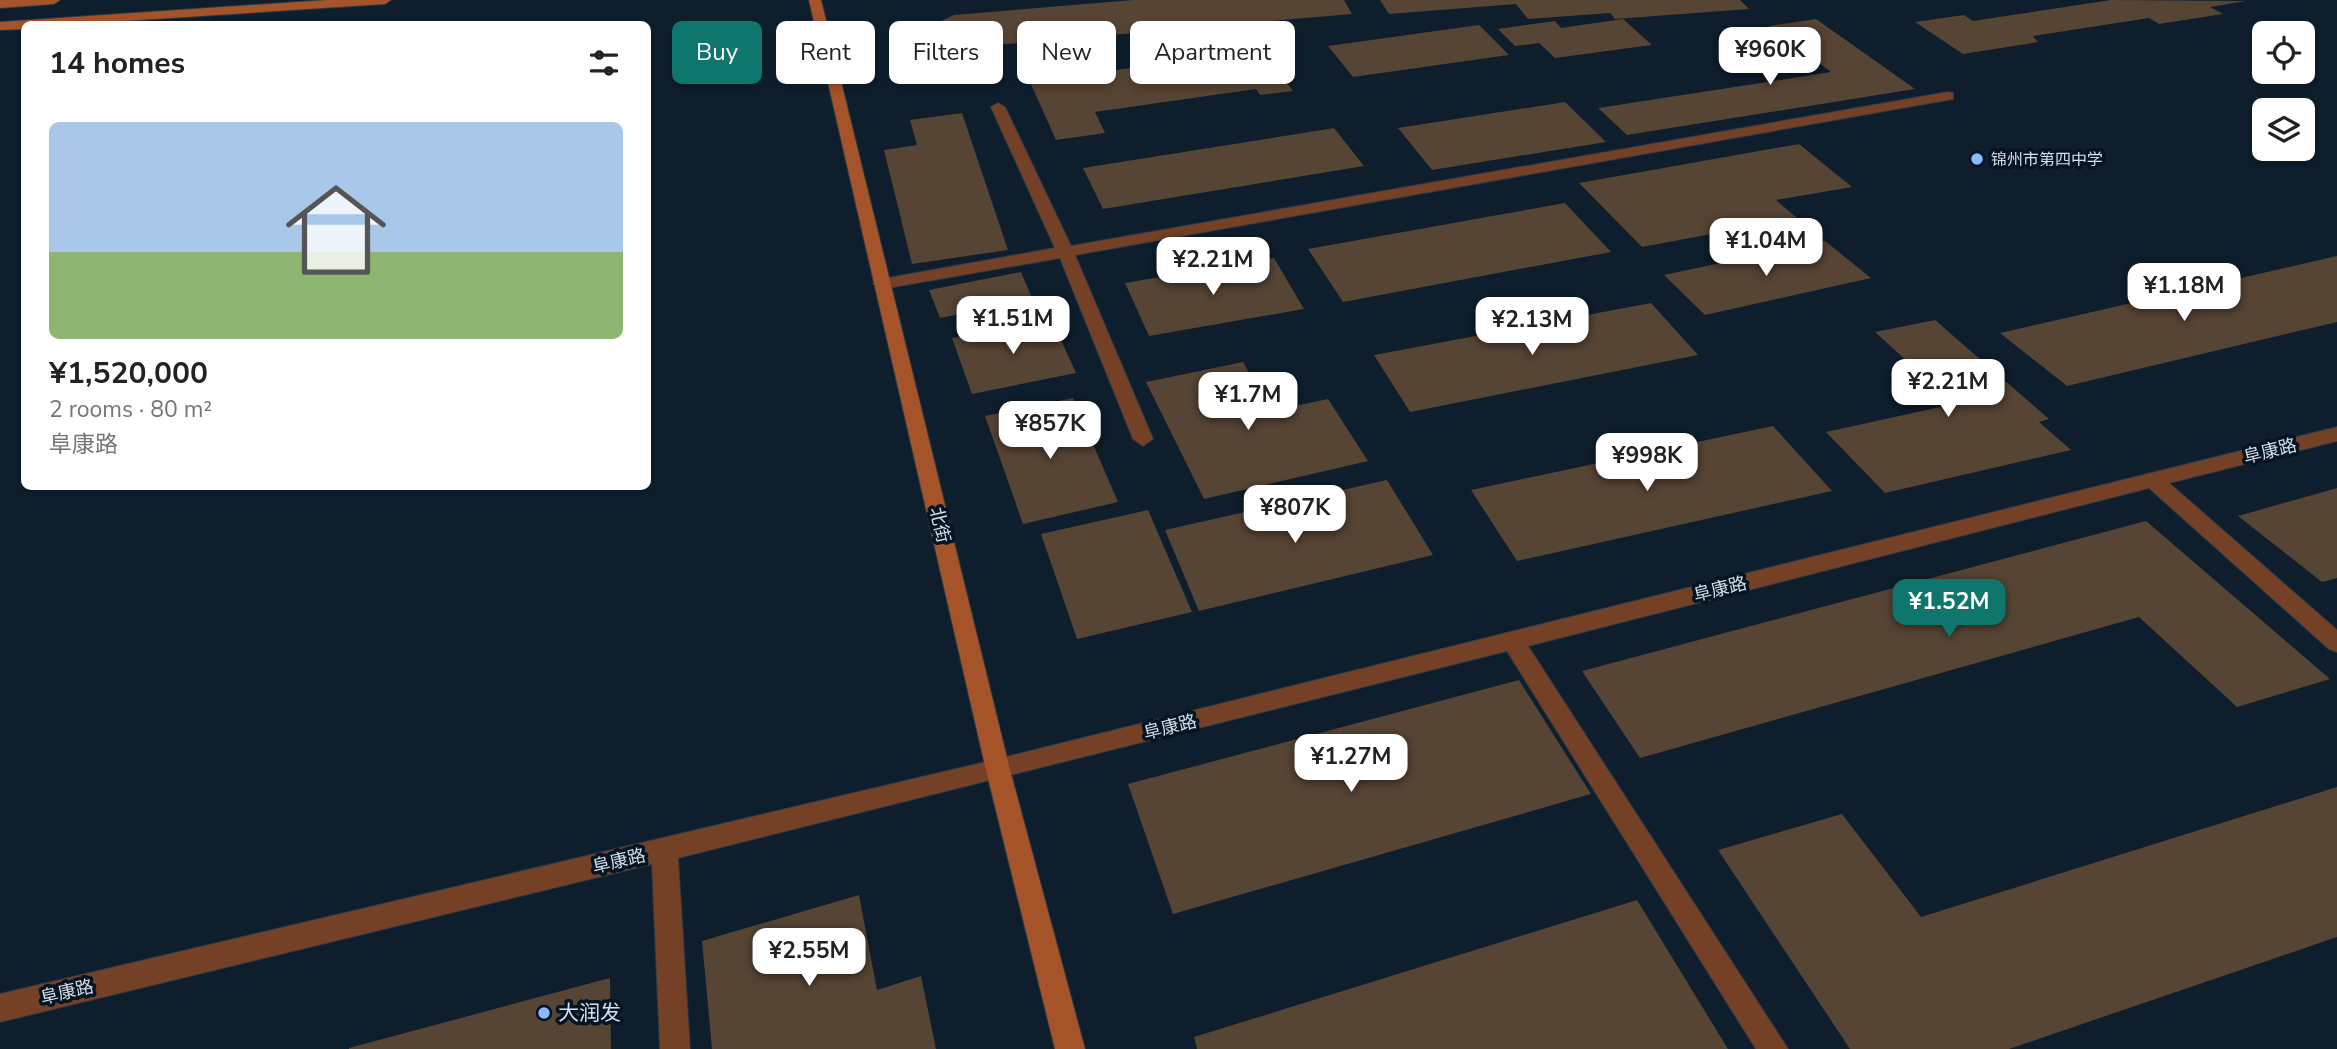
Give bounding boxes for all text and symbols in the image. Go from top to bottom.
chip: Buy [672,21,762,84]
chip: Rent [776,21,875,84]
chip: Filters [889,21,1003,84]
chip: New [1017,21,1116,84]
chip: Apartment [1130,21,1295,84]
map controls [2252,21,2315,161]
button: locate [2252,21,2315,84]
pin: ¥960K [1721,28,1819,87]
text: ¥960K [1735,34,1805,65]
text: 14 homes [49,43,185,84]
icon: filters [585,44,623,82]
button: layers [2252,98,2315,161]
place label: 锦州市第四中学 [1991,149,2103,171]
marker: 锦州市第四中学 [1969,151,1985,167]
icon: home [273,167,399,293]
pin: ¥1.04M [1709,218,1823,278]
text: ¥1.04M [1726,225,1806,256]
pin: ¥2.21M [1156,238,1270,297]
text: ¥2.21M [1173,244,1253,275]
pin: ¥1.18M [2127,264,2241,323]
text: ¥1.18M [2144,270,2224,301]
pin: ¥1.51M [956,296,1070,356]
pin: ¥2.13M [1475,298,1589,357]
text: ¥1.51M [973,303,1053,334]
text: ¥2.13M [1492,304,1572,335]
text: ¥1,520,000 [49,353,208,394]
pin: ¥2.21M [1891,360,2005,419]
text: ¥2.21M [1908,366,1988,397]
pin: ¥1.7M [1199,372,1297,432]
text: ¥1.7M [1214,379,1282,410]
text: 2 rooms · 80 m² [49,394,212,425]
pin: ¥857K [1001,402,1099,461]
text: ¥857K [1015,408,1085,439]
text: 阜康路 [49,429,118,460]
street label: 阜康路 [2241,433,2299,469]
pin: ¥998K [1598,434,1696,493]
text: ¥998K [1612,440,1682,471]
pin: ¥807K [1246,486,1344,545]
text: ¥807K [1260,492,1330,523]
street label: 北街 [924,505,956,545]
street label: 阜康路 [1691,571,1749,607]
pin: ¥1.52M [1892,580,2006,639]
text: ¥1.52M [1909,586,1989,617]
street label: 阜康路 [1141,709,1199,745]
pin: ¥1.27M [1294,734,1408,794]
text: ¥1.27M [1311,741,1391,772]
street label: 阜康路 [590,843,648,879]
pin: ¥2.55M [752,928,866,988]
text: ¥2.55M [769,935,849,966]
street label: 阜康路 [38,974,96,1010]
place label: 大润发 [558,999,621,1027]
marker: 大润发 [536,1005,552,1021]

